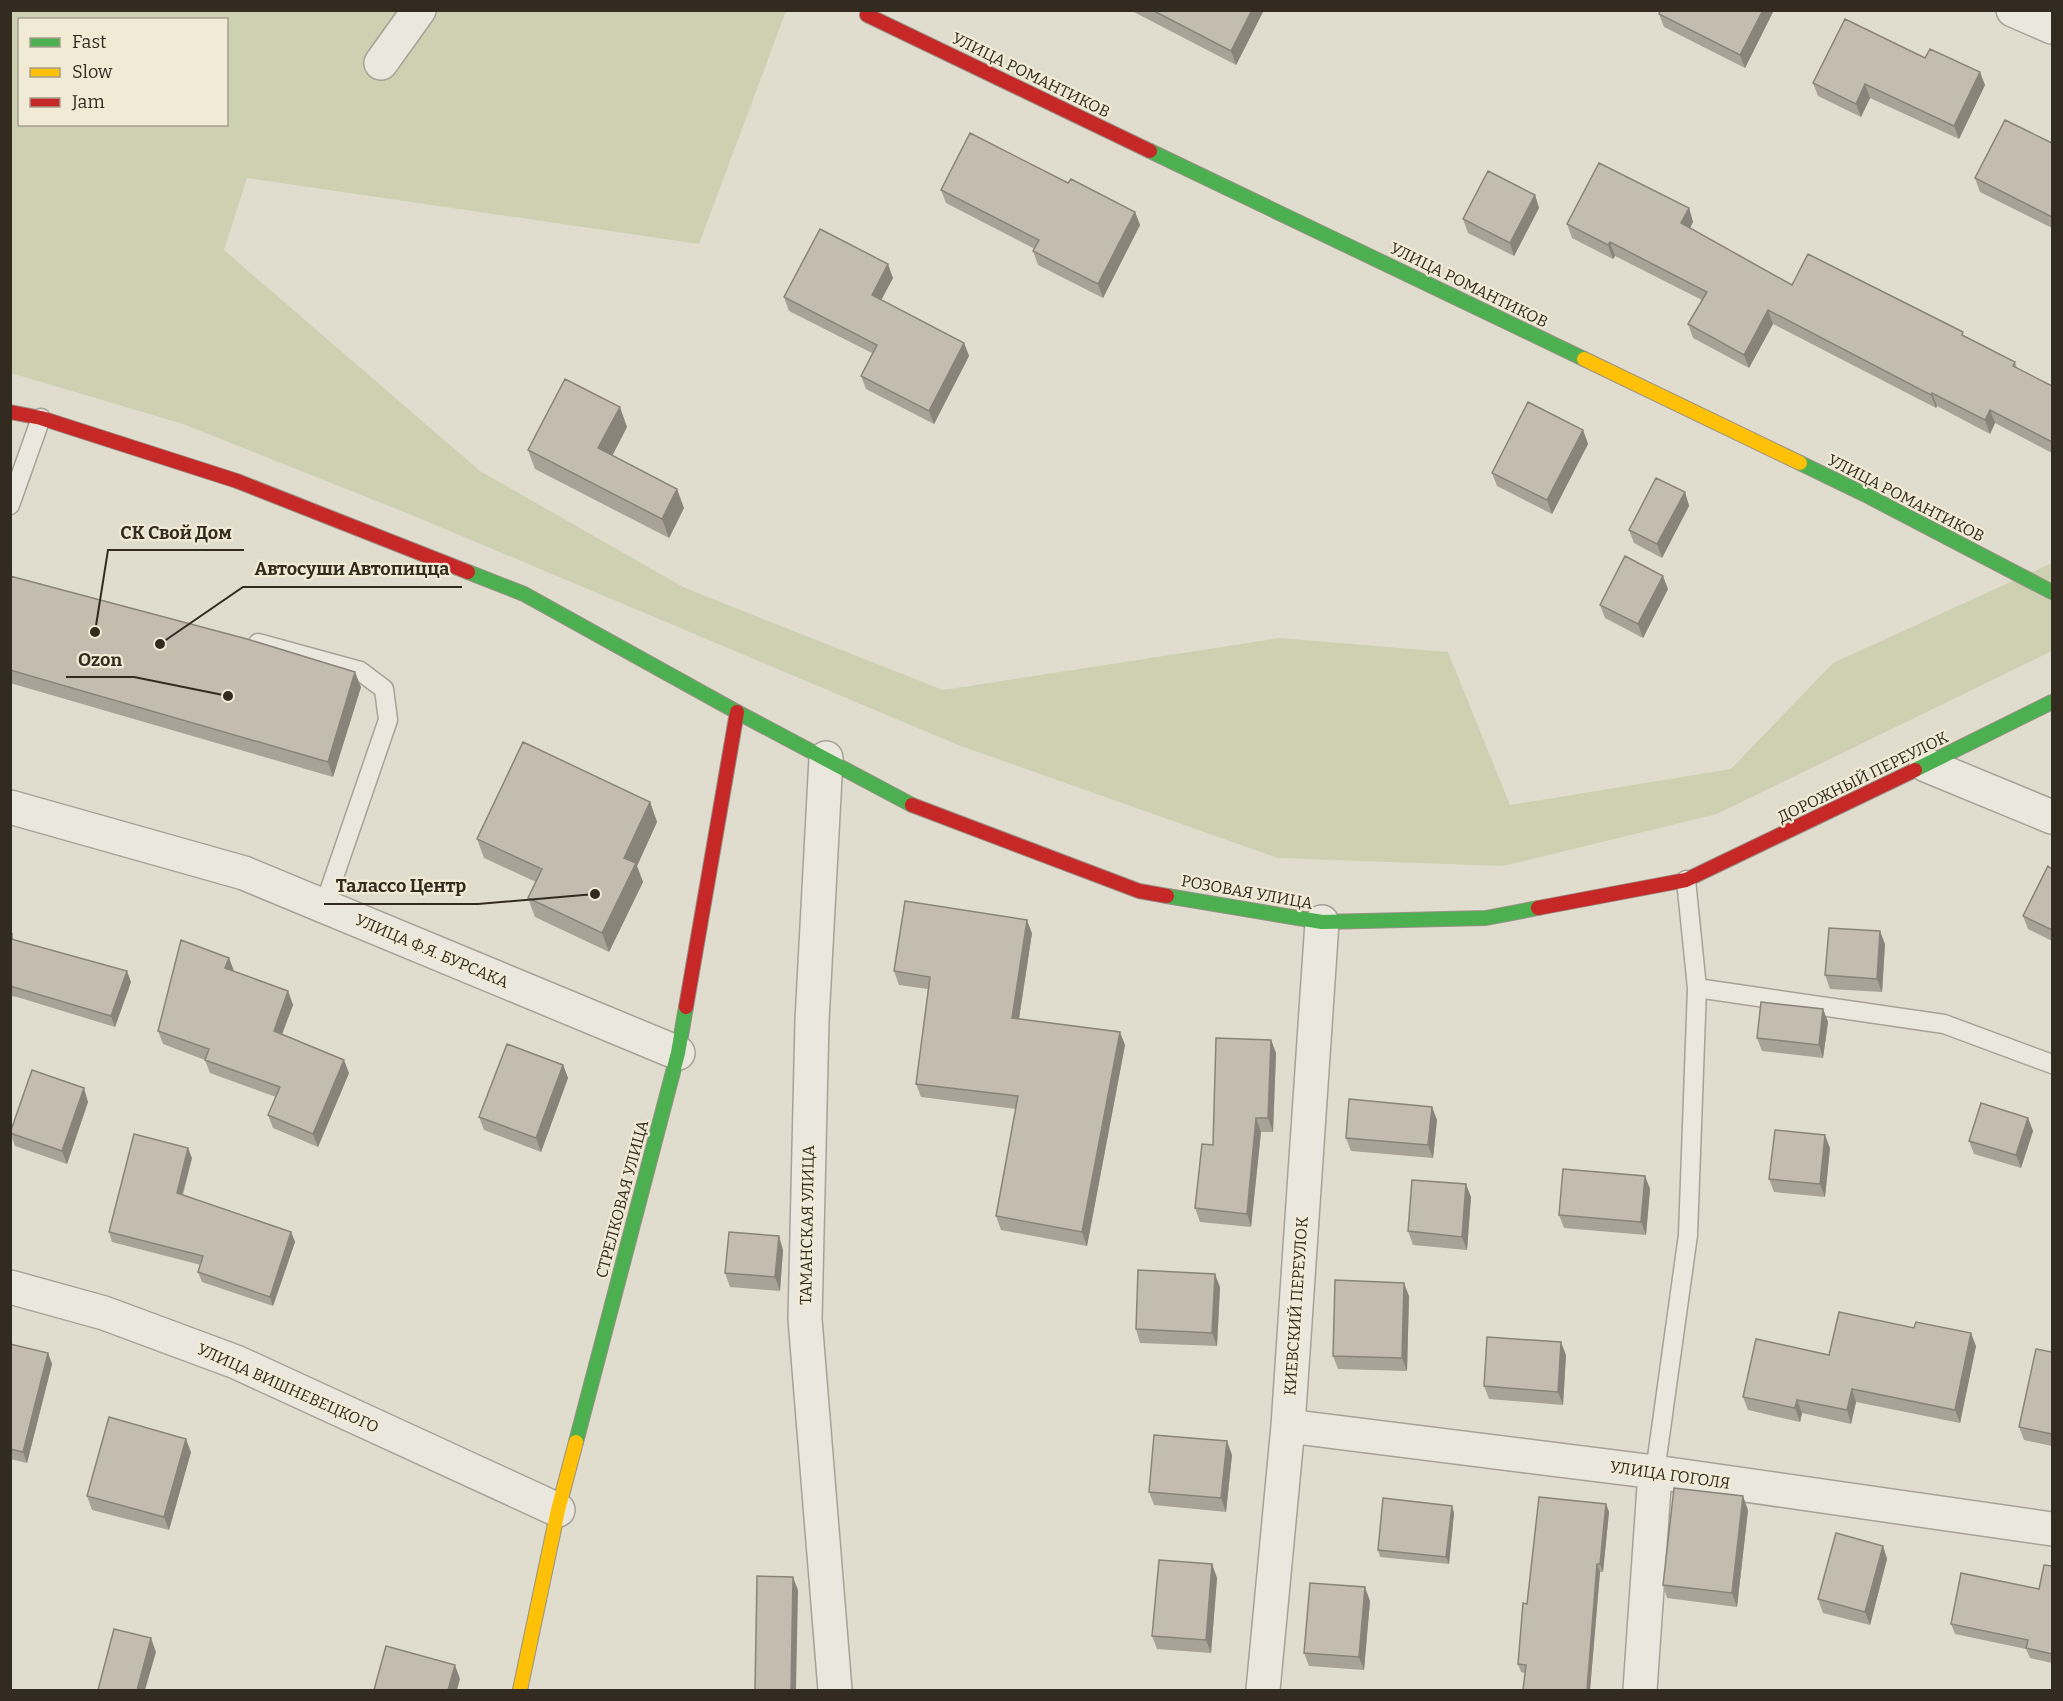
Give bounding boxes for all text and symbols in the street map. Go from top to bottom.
legend [18,18,228,126]
street label: УЛИЦА РОМАНТИКОВ [949,28,1113,122]
text: Fast [72,31,107,53]
text: Slow [72,61,113,83]
text: Jam [71,91,105,113]
street label: УЛИЦА РОМАНТИКОВ [1387,238,1551,332]
street label: УЛИЦА РОМАНТИКОВ [1824,450,1988,546]
callout: СК Свой Дом [108,514,244,550]
text: СК Свой Дом [120,522,232,544]
callout: Автосуши Автопицца [243,551,462,587]
text: Автосуши Автопицца [255,558,449,580]
callout: Ozon [66,641,134,677]
text: Ozon [78,649,123,671]
street label: ДОРОЖНЫЙ ПЕРЕУЛОК [1774,726,1952,827]
callout: Талассо Центр [324,868,478,904]
street label: РОЗОВАЯ УЛИЦА [1180,871,1315,913]
text: Талассо Центр [336,875,466,897]
street label: УЛИЦА Ф.Я. БУРСАКА [352,910,512,992]
street label: СТРЕЛКОВАЯ УЛИЦА [592,1117,652,1280]
street label: ТАМАНСКАЯ УЛИЦА [796,1144,818,1305]
street label: КИЕВСКИЙ ПЕРЕУЛОК [1279,1215,1312,1396]
street label: УЛИЦА ВИШНЕВЕЦКОГО [194,1339,382,1437]
street label: УЛИЦА ГОГОЛЯ [1609,1457,1731,1493]

